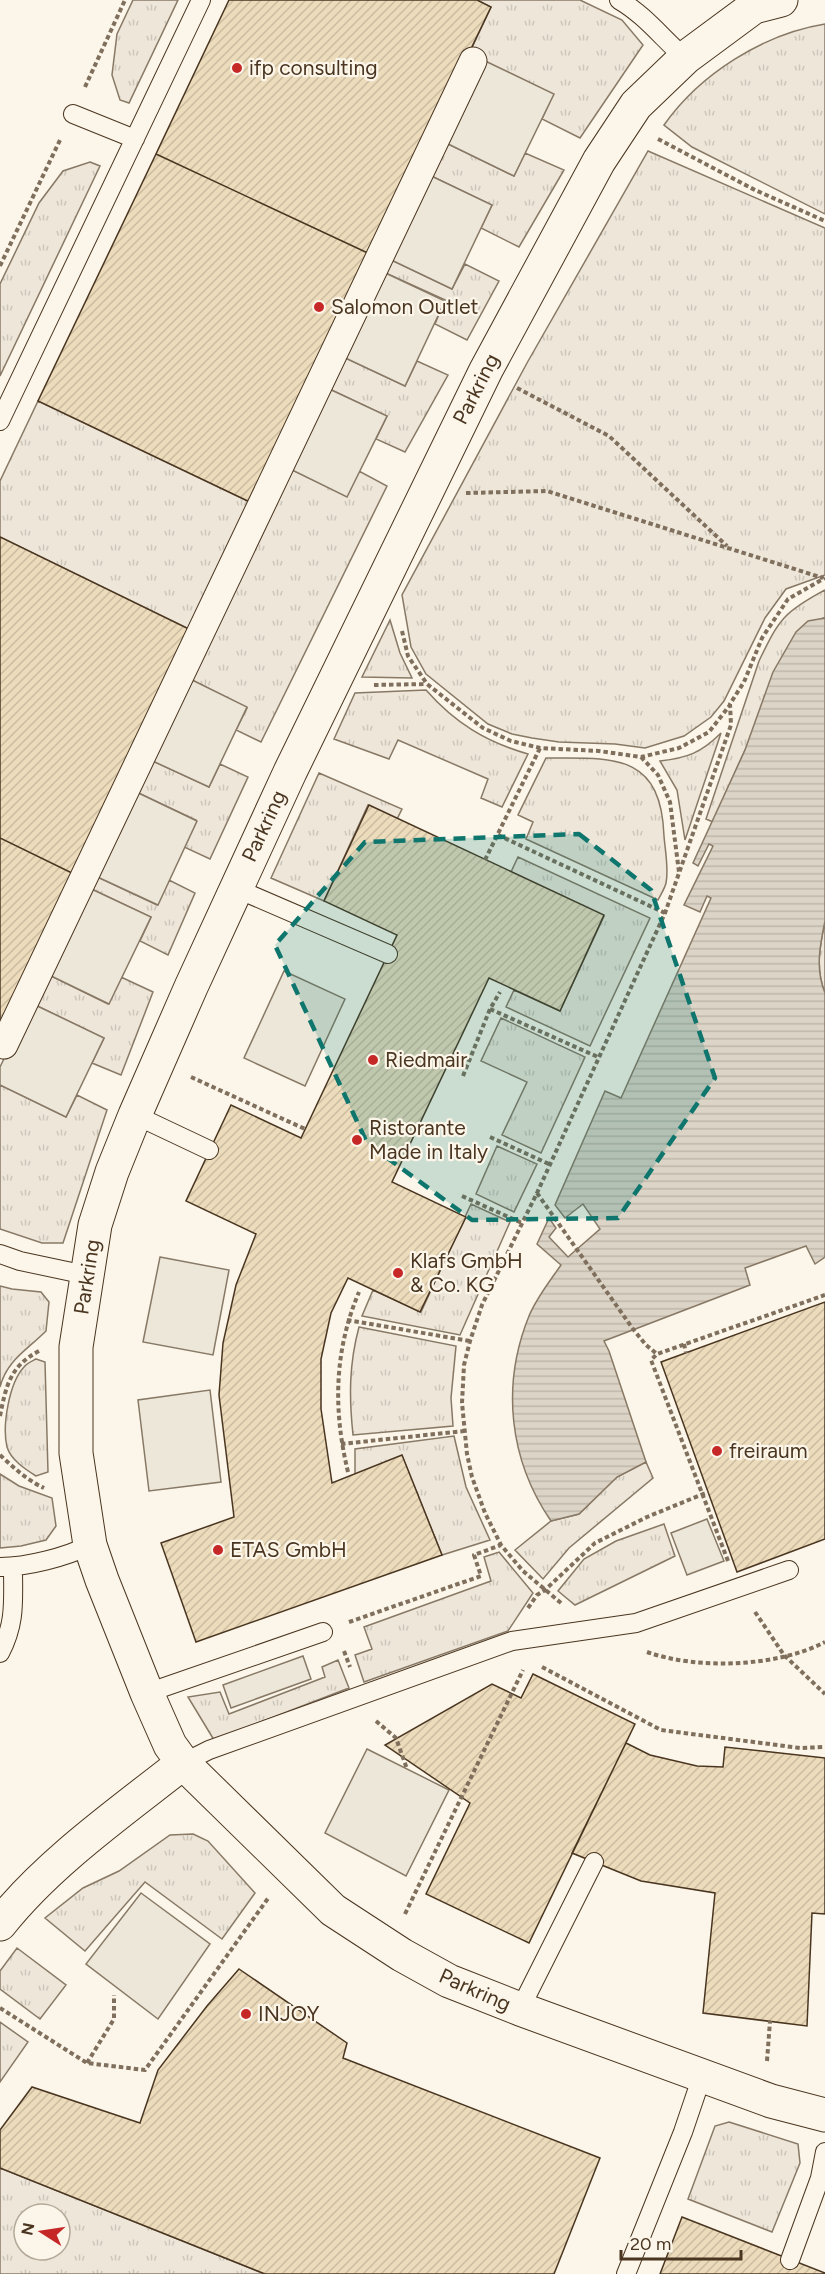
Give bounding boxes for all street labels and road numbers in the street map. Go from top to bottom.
street label: Parkring [447,349,504,428]
street label: Parkring [236,786,291,865]
street label: Parkring [68,1237,105,1316]
street label: Parkring [435,1963,515,2016]

